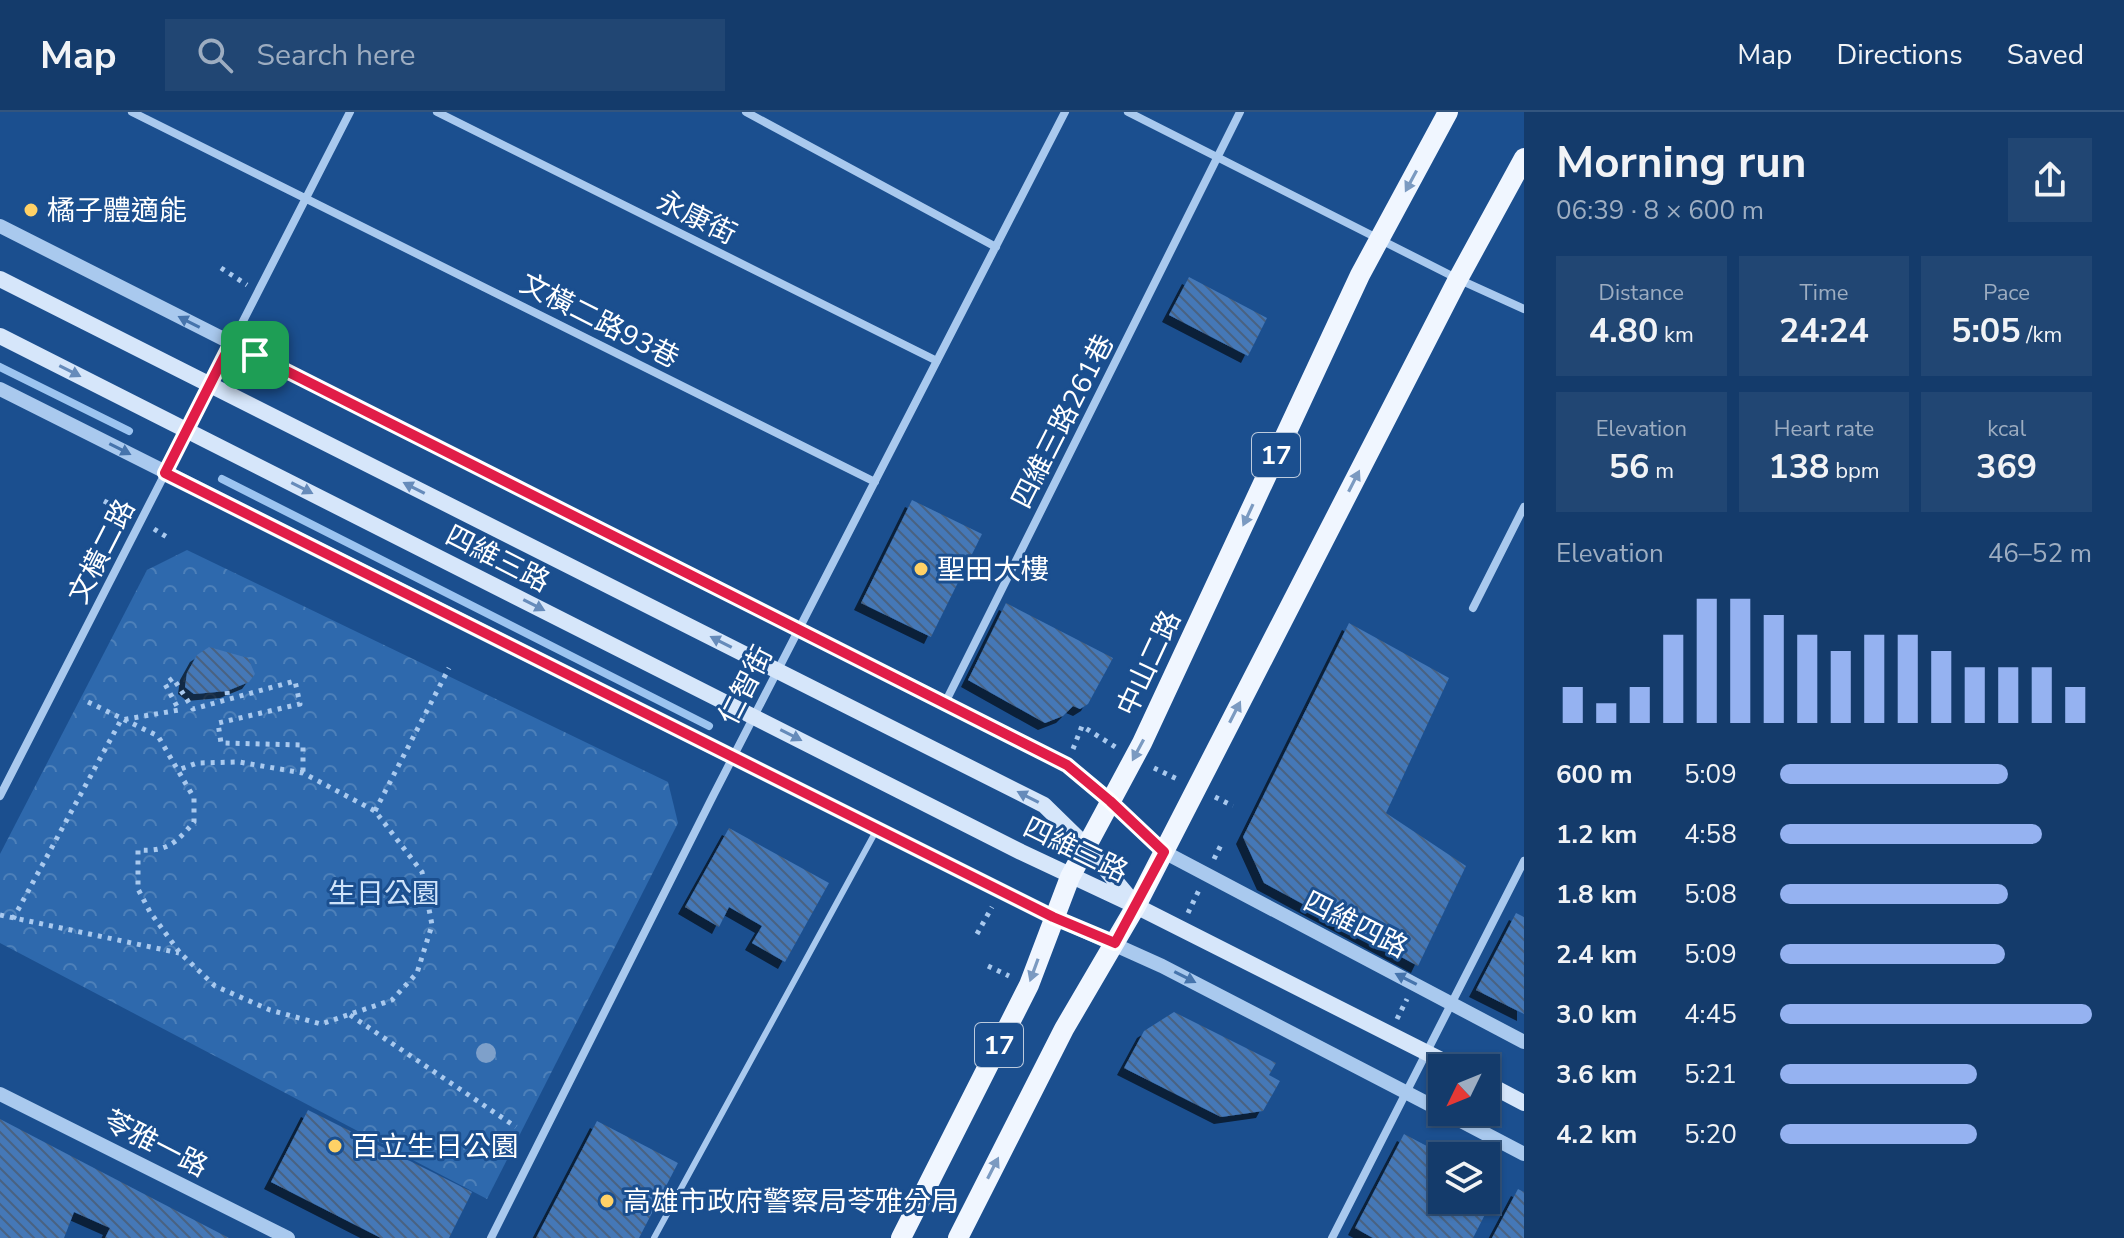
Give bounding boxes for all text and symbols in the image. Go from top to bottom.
search box [165,19,725,91]
text: Map [40,30,117,81]
icon: search [193,33,237,77]
text: Search here [257,35,416,76]
text: Map [1737,36,1792,74]
text: Directions [1836,36,1963,74]
text: Saved [2007,36,2084,74]
text: Morning run [1556,133,1806,193]
button: share [2008,138,2092,222]
one-way arrow [1404,169,1418,192]
street label: 永康街 [650,182,743,253]
place label: 橘子體適能 [47,192,187,230]
text: 06:39 · 8 × 600 m [1556,193,1764,228]
marker: 橘子體適能 [22,201,40,219]
street label: 文橫二路93巷 [514,265,686,377]
text: Distance [1599,278,1684,308]
text: Time [1800,278,1848,308]
text: Pace [1983,278,2030,308]
text: 4.80 [1589,308,1658,354]
text: 24:24 [1779,308,1869,354]
text: 5:05 [1951,308,2021,354]
one-way arrow [178,315,201,328]
text: km [1658,320,1694,350]
text: /km [2021,320,2062,350]
pin [221,321,289,389]
street label: 四維三路261巷 [1003,328,1123,515]
icon: arrive [233,333,277,377]
one-way arrow [58,364,81,378]
text: Elevation [1596,414,1687,444]
text: Heart rate [1774,414,1874,444]
text: kcal [1987,414,2026,444]
road number: 17 [1252,433,1300,477]
one-way arrow [109,441,131,455]
text: 56 [1609,444,1649,490]
text: 138 [1768,444,1830,490]
text: 369 [1976,444,2037,490]
text: m [1649,456,1674,486]
text: bpm [1830,456,1880,486]
one-way arrow [1348,469,1361,492]
one-way arrow [402,481,425,494]
one-way arrow [290,482,313,495]
street label: 文橫二路 [60,493,144,610]
one-way arrow [1241,503,1255,527]
street label: 四維三路 [439,517,556,601]
text: Elevation [1556,536,1664,571]
text: 46–52 m [1988,536,2092,571]
place label: 聖田大樓 [937,551,1049,589]
marker: 聖田大樓 [912,560,930,578]
one-way arrow [522,599,545,612]
street label: 中山二路 [1108,605,1190,722]
one-way arrow [710,635,733,649]
street label: 仁智街 [710,639,782,732]
one-way arrow [1228,700,1241,723]
one-way arrow [779,729,802,742]
one-way arrow [1131,739,1144,762]
text: 600 m [1556,757,1633,792]
text: 5:09 [1684,757,1737,792]
one-way arrow [1017,790,1040,804]
street label: 四維三路 [1017,808,1134,892]
text: 1.2 km [1556,817,1637,852]
text: 4:58 [1684,817,1737,852]
park label: 生日公園 [328,875,440,913]
text: 1.8 km [1556,877,1637,912]
text: 5:08 [1684,877,1737,912]
street label: 四維四路 [1297,883,1414,967]
text: 2.4 km [1556,937,1637,972]
text: 5:09 [1684,937,1737,972]
one-way arrow [1027,958,1040,982]
one-way arrow [1174,970,1196,984]
one-way arrow [1394,972,1417,986]
text: 3.0 km [1556,997,1637,1032]
text: 4:45 [1684,997,1737,1032]
road number: 17 [975,1023,1023,1067]
north arrow [1428,1054,1500,1126]
map controls [1428,1054,1500,1214]
text: 3.6 km [1556,1057,1637,1092]
text: 5:21 [1684,1057,1737,1092]
street label: 苓雅一路 [97,1102,214,1186]
text: 4.2 km [1556,1117,1637,1152]
text: 5:20 [1684,1117,1737,1152]
place label: 百立生日公園 [351,1128,519,1166]
marker: 百立生日公園 [326,1137,344,1155]
button: layers [1428,1142,1500,1214]
one-way arrow [986,1157,1000,1180]
place label: 高雄市政府警察局苓雅分局 [623,1183,959,1221]
marker: 高雄市政府警察局苓雅分局 [598,1192,616,1210]

